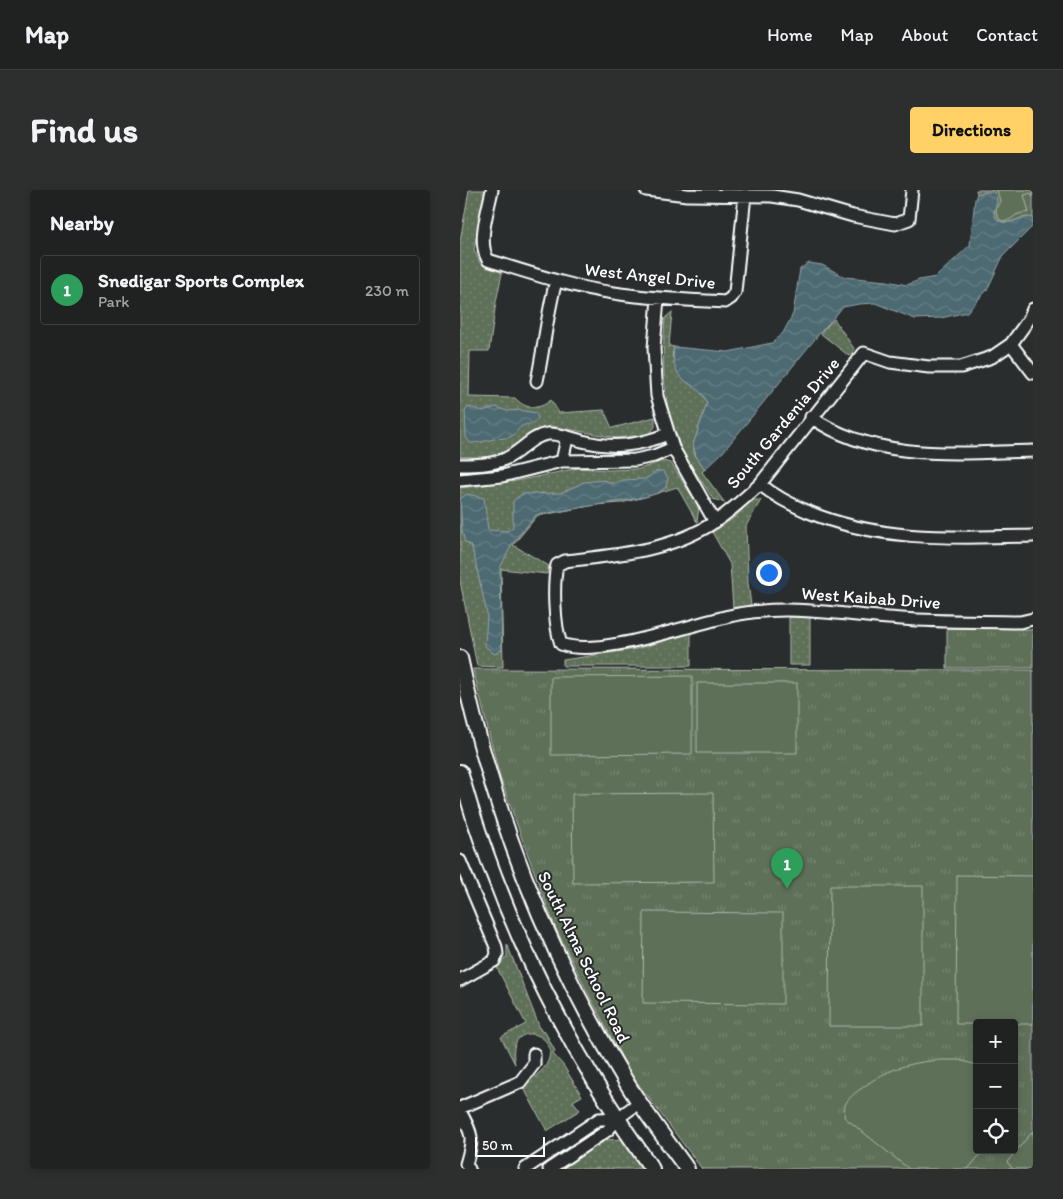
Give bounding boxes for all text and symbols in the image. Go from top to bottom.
text: Map [25,20,69,49]
text: Home [767,24,813,46]
text: Map [841,24,874,46]
text: About [902,24,948,46]
text: Contact [976,24,1038,46]
button: Directions [910,107,1033,153]
text: Find us [30,109,138,151]
text: Nearby [50,210,114,235]
street label: West Angel Drive [583,258,717,294]
text: Snedigar Sports Complex [98,269,304,292]
text: 1 [63,281,71,300]
text: 230 m [365,281,409,300]
text: Park [98,292,129,311]
street label: South Gardenia Drive [722,353,844,493]
your location [756,560,782,586]
street label: West Kaibab Drive [801,582,941,614]
pin: 1 [771,848,803,889]
street label: South Alma School Road [533,868,635,1047]
map controls [973,1019,1018,1154]
button: + [973,1019,1018,1064]
button: − [973,1064,1018,1109]
button: locate [973,1109,1018,1154]
scale bar [475,1134,545,1157]
text: 50 m [482,1137,513,1154]

